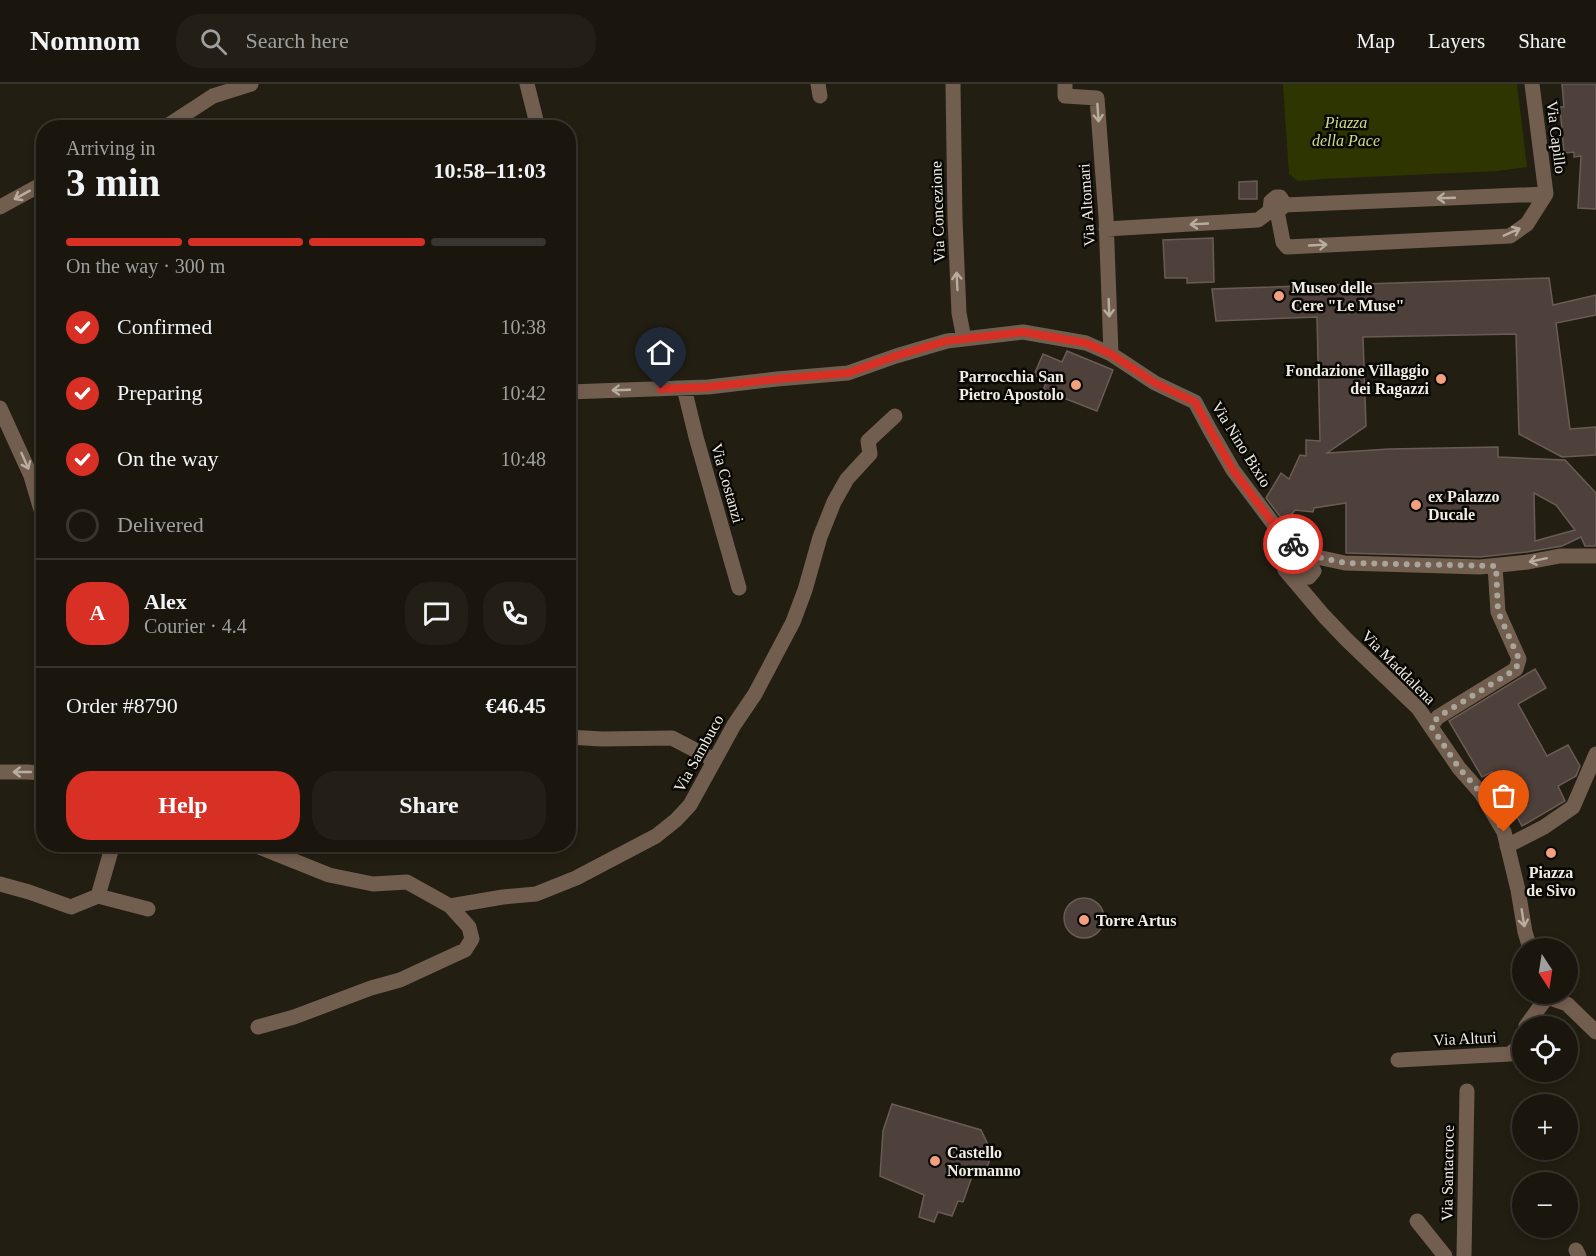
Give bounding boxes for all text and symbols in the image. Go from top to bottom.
search box [176,14,596,68]
text: Nomnom [30,25,140,56]
icon: search [197,25,230,58]
text: Search here [245,28,349,53]
text: Map [1357,29,1395,53]
text: Layers [1428,29,1485,53]
text: Share [1518,29,1566,53]
street label: Via Capillo [1543,100,1569,175]
one-way arrow [1092,103,1103,123]
park label: Piazza della Pace [1312,114,1380,149]
text: Arriving in [66,137,155,159]
text: 10:58–11:03 [434,158,546,183]
text: 3 min [66,161,160,204]
street label: Via Concezione [927,161,948,263]
street label: Via Altomari [1075,162,1098,247]
one-way arrow [14,189,31,201]
one-way arrow [1436,193,1456,204]
one-way arrow [1190,218,1210,229]
one-way arrow [1503,226,1521,237]
one-way arrow [1308,240,1328,251]
text: On the way · 300 m [66,255,225,277]
one-way arrow [952,272,963,292]
place label: Museo delle Cere "Le Muse" [1291,279,1404,314]
marker: Museo delle Cere "Le Muse" [1272,289,1286,303]
one-way arrow [1104,298,1115,318]
icon: check [66,311,99,344]
text: Confirmed [117,314,212,339]
text: 10:38 [500,316,546,338]
pin [635,327,686,389]
icon: home [644,336,677,369]
place label: Fondazione Villaggio dei Ragazzi [1285,362,1430,398]
place label: Parrocchia San Pietro Apostolo [959,368,1064,404]
marker: Fondazione Villaggio dei Ragazzi [1434,372,1448,386]
icon: check [66,377,99,410]
marker: Parrocchia San Pietro Apostolo [1069,378,1083,392]
text: Preparing [117,380,203,405]
text: 10:42 [500,382,546,404]
one-way arrow [612,385,632,396]
street label: Via Nino Bixio [1208,398,1275,490]
street label: Via Costanzi [708,441,747,525]
icon: check [66,443,99,476]
text: On the way [117,446,218,471]
text: 10:48 [500,448,546,470]
one-way arrow [19,452,31,470]
place label: ex Palazzo Ducale [1428,488,1500,523]
marker: ex Palazzo Ducale [1409,498,1423,512]
text: Delivered [117,512,204,537]
courier [1263,514,1323,574]
icon: bike [1277,528,1310,561]
one-way arrow [1529,555,1548,566]
button: chat [405,582,468,645]
button: phone [483,582,546,645]
text: Alex [144,589,187,614]
text: A [90,600,105,625]
text: Courier · 4.4 [144,615,247,637]
street label: Via Maddalena [1358,627,1439,708]
text: Order #8790 [66,693,178,718]
text: €46.45 [486,693,546,718]
street label: Via Sambuco [670,712,727,795]
one-way arrow [12,766,32,778]
pin [1478,770,1529,832]
button: Help [66,771,300,840]
button: Share [312,771,546,840]
icon: bag [1487,779,1520,812]
marker: Piazza de Sivo [1544,846,1558,860]
place label: Piazza de Sivo [1526,864,1576,899]
one-way arrow [1517,907,1528,927]
place label: Torre Artus [1096,912,1176,929]
marker: Torre Artus [1077,913,1091,927]
north arrow [1512,938,1578,1004]
map controls [1512,938,1578,1238]
button: locate [1512,1016,1578,1082]
street label: Via Alturi [1433,1028,1498,1049]
button: + [1512,1094,1578,1160]
street label: Via Santacroce [1438,1125,1457,1221]
place label: Castello Normanno [947,1144,1021,1179]
marker: Castello Normanno [928,1154,942,1168]
button: − [1512,1172,1578,1238]

